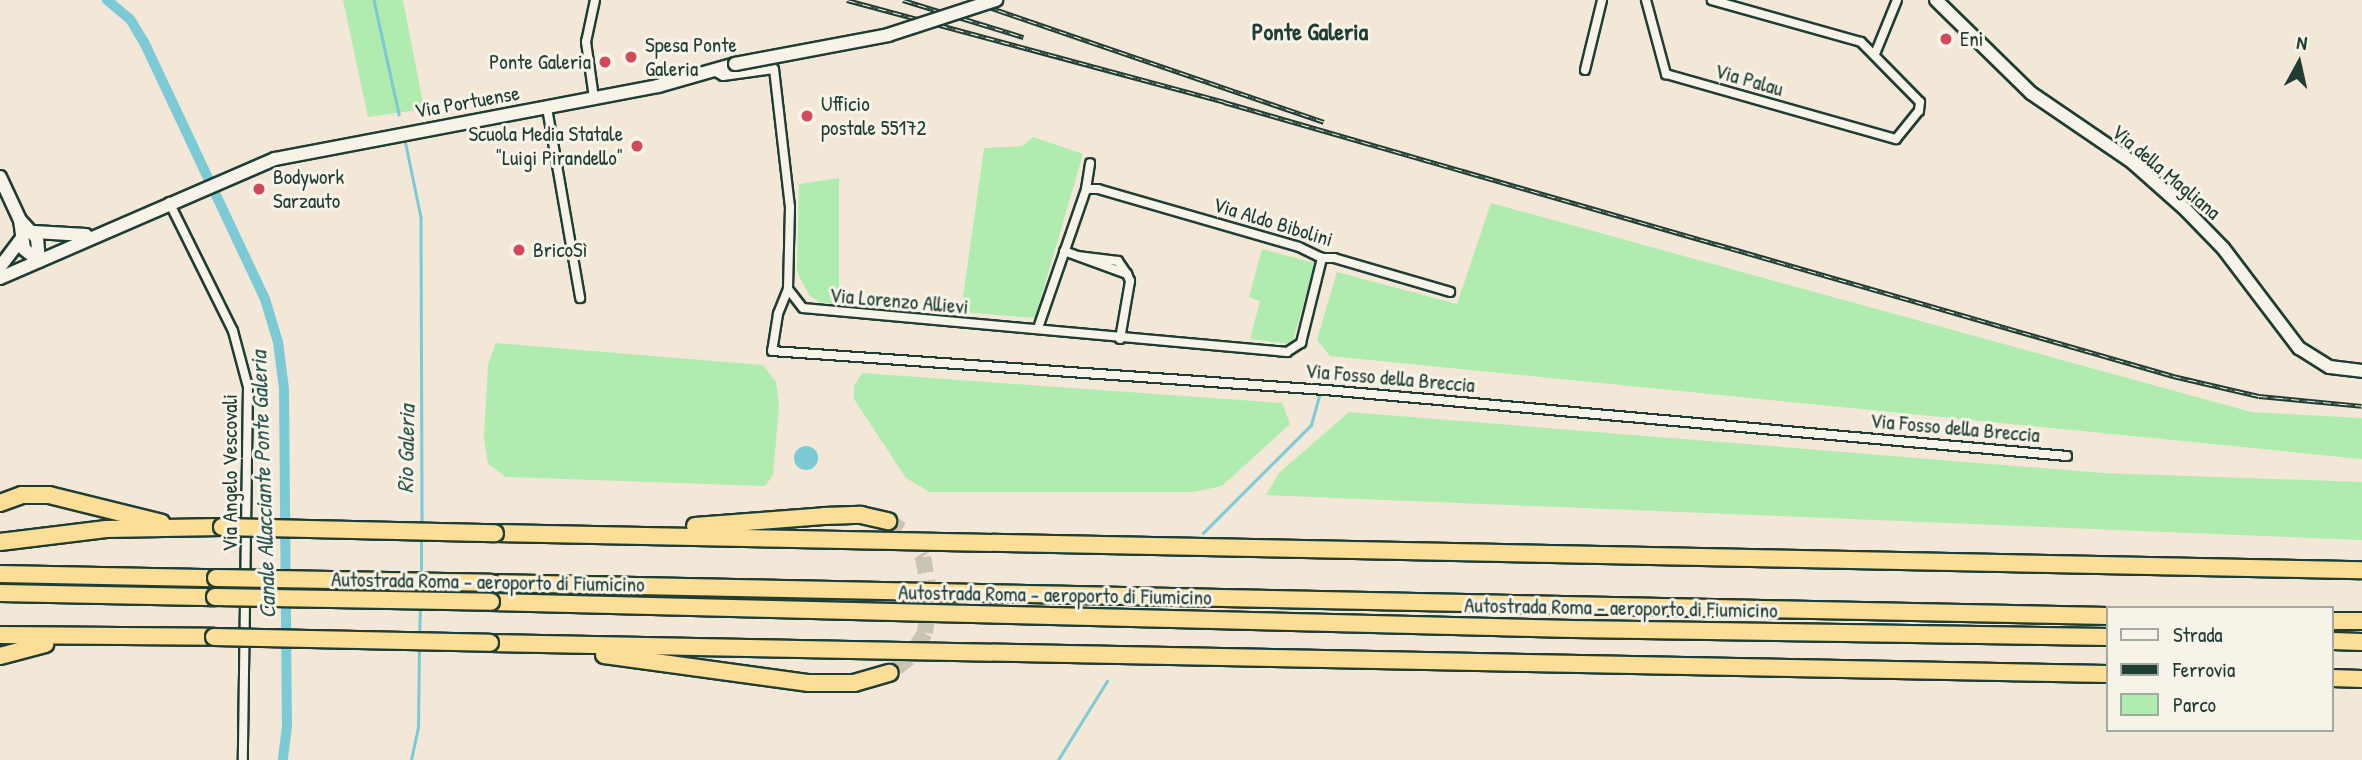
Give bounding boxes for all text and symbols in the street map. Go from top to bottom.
district label: Ponte Galeria [1252,18,1368,46]
place label: Eni [1960,26,1983,52]
north arrow [2264,28,2334,98]
text: N [2295,29,2309,56]
marker: Eni [1938,31,1954,47]
place label: Spesa Ponte Galeria [645,32,737,82]
place label: Ponte Galeria [489,49,591,75]
marker: Spesa Ponte Galeria [623,49,639,65]
marker: Ponte Galeria [597,54,613,70]
street label: Via Palau [1712,58,1786,102]
street label: Via Portuense [413,80,521,124]
place label: Ufficio postale 55172 [821,91,926,141]
marker: Ufficio postale 55172 [799,108,815,124]
street label: Via della Magliana [2106,119,2226,225]
place label: Scuola Media Statale "Luigi Pirandello" [468,121,623,171]
marker: Scuola Media Statale "Luigi Pirandello" [629,138,645,154]
place label: Bodywork Sarzauto [273,164,344,214]
marker: Bodywork Sarzauto [251,181,267,197]
street label: Via Aldo Bibolini [1210,192,1336,252]
place label: BricoSì [533,237,587,263]
marker: BricoSì [511,242,527,258]
street label: Via Lorenzo Allievi [828,282,970,320]
water label: Canale Allacciante Ponte Galeria [245,351,281,619]
street label: Via Fosso della Breccia [1304,358,1476,398]
street label: Via Angelo Vescovali [217,394,243,552]
water label: Rio Galeria [391,405,421,493]
street label: Via Fosso della Breccia [1869,408,2041,448]
street label: Autostrada Roma - aeroporto di Fiumicino [331,567,645,597]
street label: Autostrada Roma - aeroporto di Fiumicino [898,580,1212,610]
street label: Autostrada Roma - aeroporto di Fiumicino [1464,593,1778,623]
legend [2106,606,2334,732]
text: Strada [2173,620,2223,649]
text: Ferrovia [2173,655,2235,684]
text: Parco [2173,690,2216,719]

